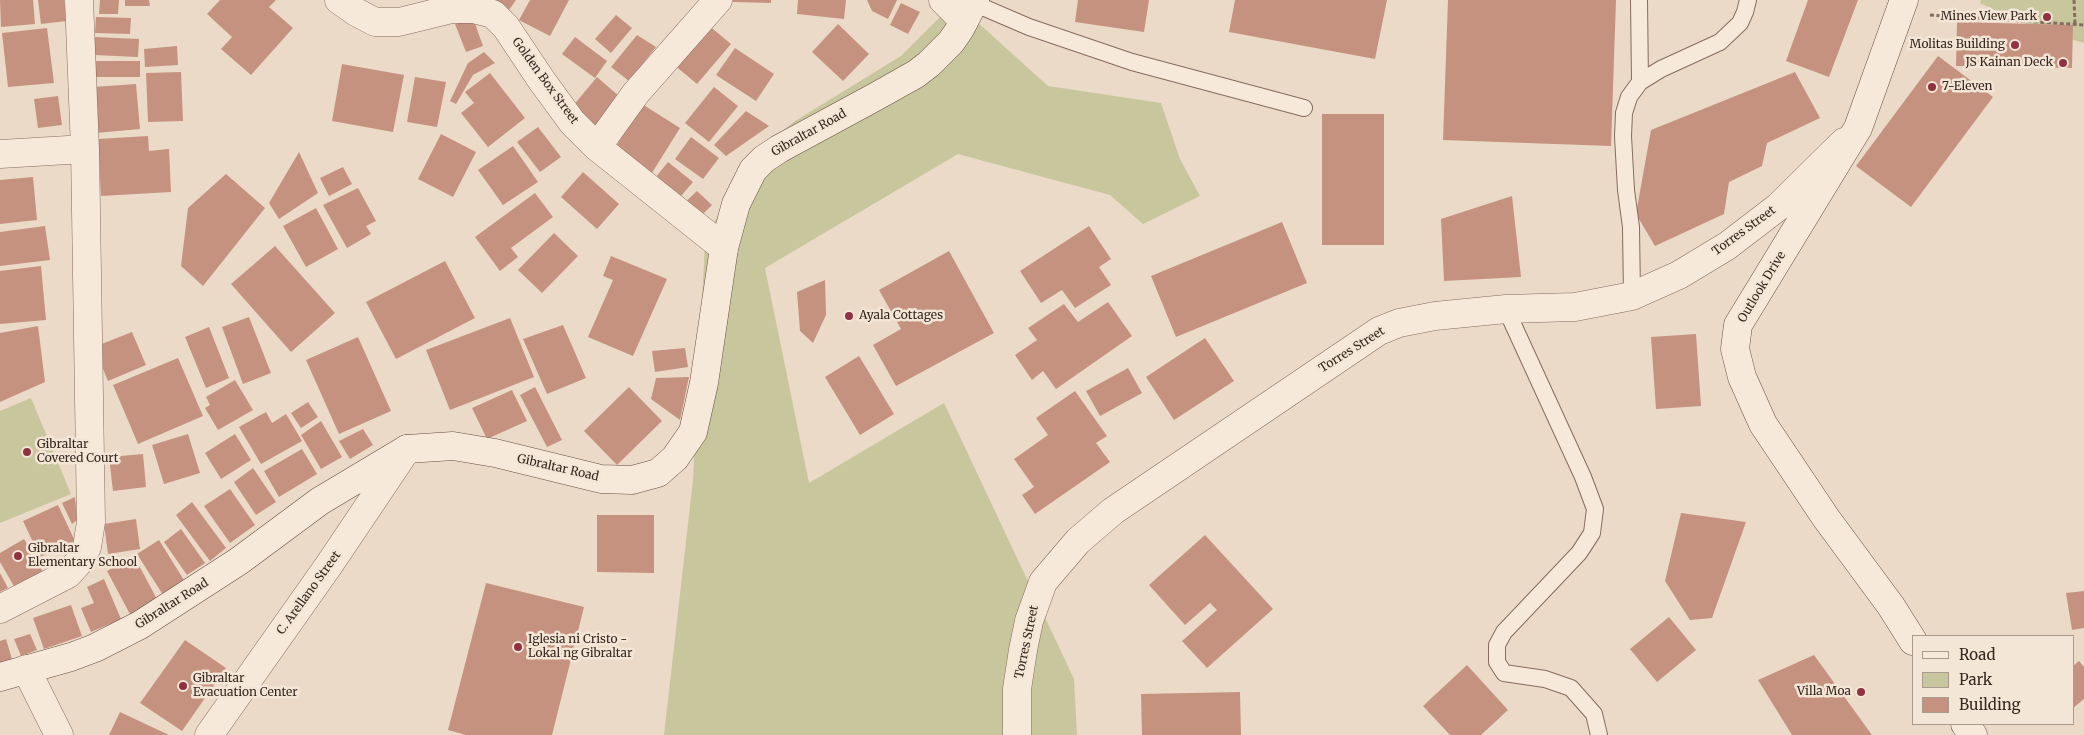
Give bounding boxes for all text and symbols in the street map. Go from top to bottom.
place label: Mines View Park [1940,10,2037,24]
marker: Mines View Park [2041,11,2053,23]
street label: Golden Box Street [509,35,581,127]
place label: Molitas Building [1910,38,2005,52]
marker: Molitas Building [2009,39,2021,51]
place label: JS Kainan Deck [1966,56,2053,70]
marker: JS Kainan Deck [2057,57,2069,69]
place label: 7-Eleven [1942,80,1992,94]
marker: 7-Eleven [1926,81,1938,93]
street label: Gibraltar Road [769,106,849,160]
street label: Torres Street [1709,203,1779,259]
street label: Outlook Drive [1735,249,1789,325]
place label: Ayala Cottages [859,309,943,323]
marker: Ayala Cottages [843,310,855,322]
street label: Torres Street [1316,324,1388,376]
place label: Gibraltar Covered Court [37,438,118,466]
marker: Gibraltar Covered Court [21,446,33,458]
street label: Gibraltar Road [516,452,600,484]
place label: Gibraltar Elementary School [28,542,137,570]
street label: C. Arellano Street [274,549,344,637]
marker: Gibraltar Elementary School [12,550,24,562]
street label: Gibraltar Road [133,576,211,632]
street label: Torres Street [1012,604,1042,680]
place label: Iglesia ni Cristo - Lokal ng Gibraltar [528,633,632,661]
legend [1912,635,2074,725]
marker: Iglesia ni Cristo - Lokal ng Gibraltar [512,641,524,653]
text: Road [1959,645,1995,664]
text: Park [1959,670,1992,689]
place label: Gibraltar Evacuation Center [193,672,298,700]
marker: Gibraltar Evacuation Center [177,680,189,692]
place label: Villa Moa [1797,685,1851,699]
marker: Villa Moa [1855,686,1867,698]
text: Building [1959,695,2021,714]

